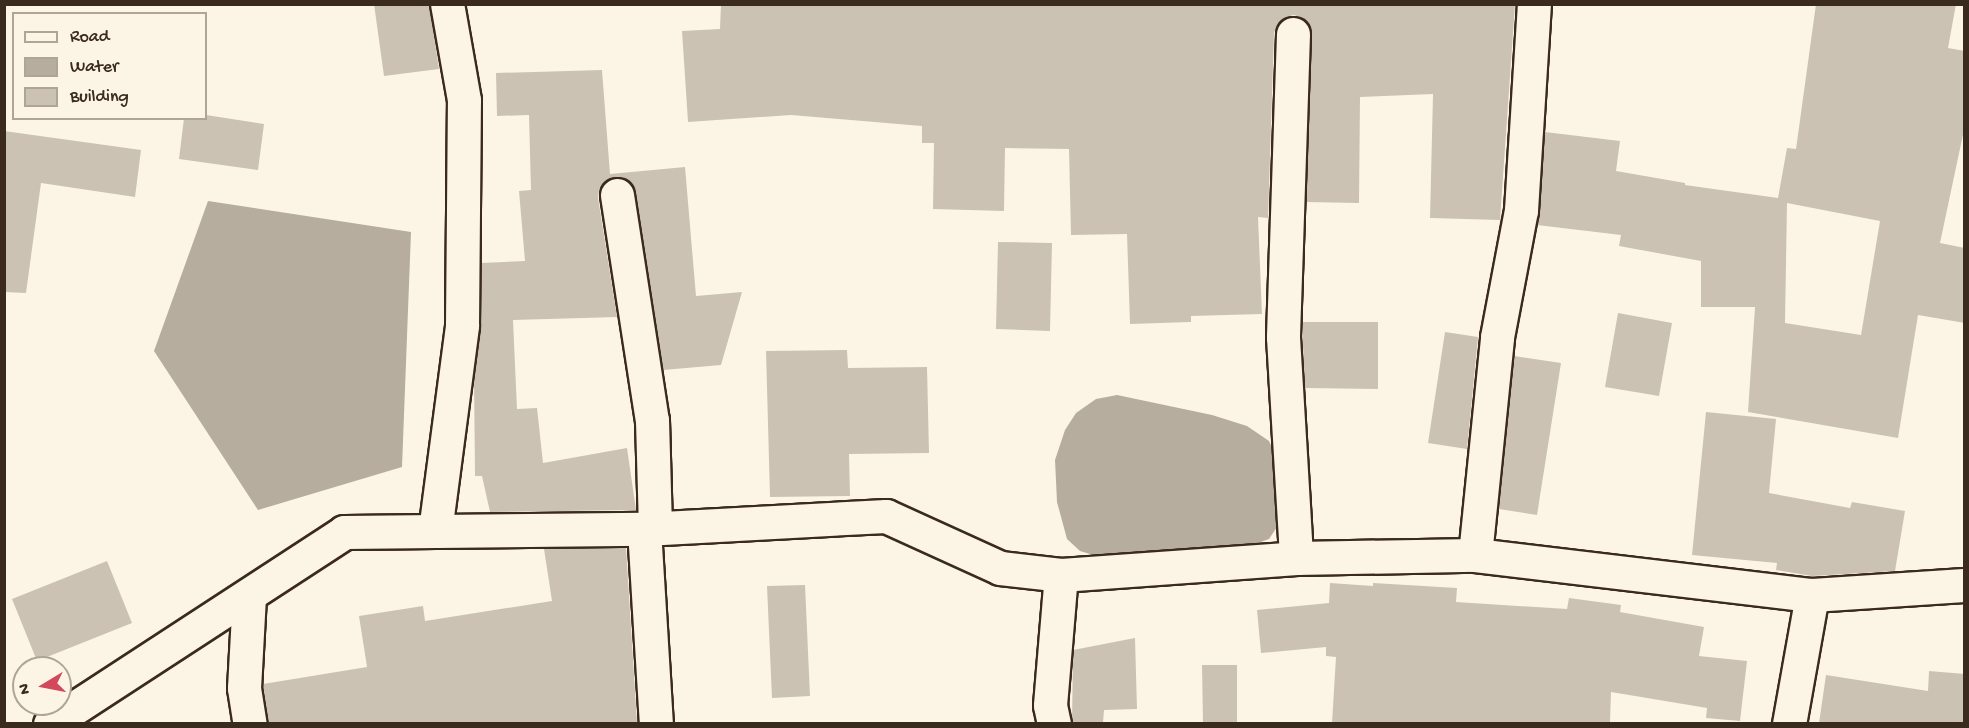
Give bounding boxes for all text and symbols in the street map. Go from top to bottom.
legend [12,12,207,120]
text: Road [70,27,109,48]
text: Water [70,57,118,78]
text: Building [70,87,129,108]
north arrow [12,656,72,716]
text: N [15,682,36,696]

